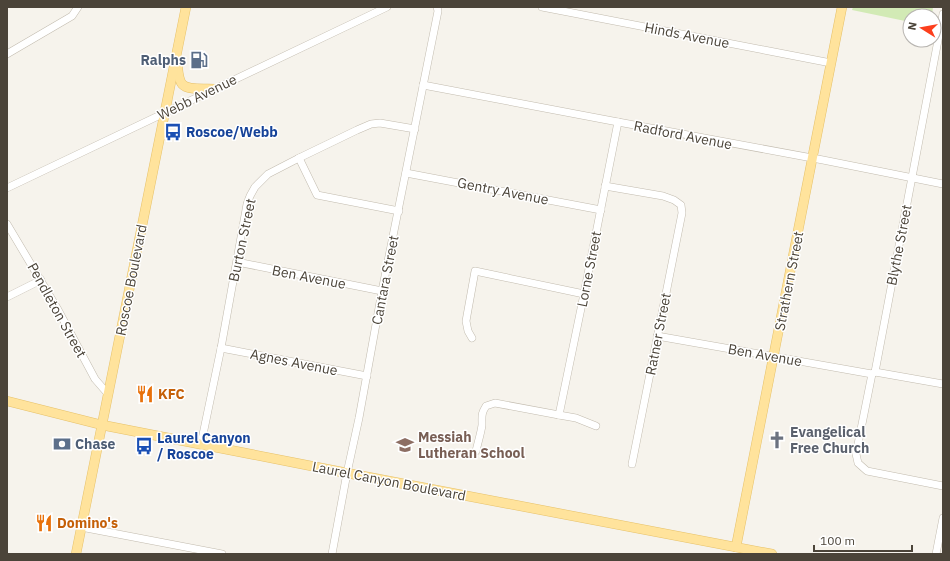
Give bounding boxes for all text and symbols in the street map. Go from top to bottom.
north arrow [902,8,942,48]
street label: Hinds Avenue [643,18,731,52]
text: N [905,21,920,31]
fuel station icon: Ralphs [189,50,209,70]
place label: Ralphs [141,51,186,69]
street label: Webb Avenue [154,70,240,124]
street label: Radford Avenue [632,117,734,153]
bus stop icon: Roscoe/Webb [163,122,183,142]
place label: Roscoe/Webb [186,123,278,141]
street label: Gentry Avenue [456,173,550,209]
street label: Burton Street [224,197,260,283]
street label: Blythe Street [882,203,916,287]
street label: Roscoe Boulevard [111,223,151,337]
street label: Lorne Street [573,229,605,309]
street label: Strathern Street [771,230,807,332]
street label: Cantara Street [368,234,403,326]
street label: Pendleton Street [23,259,91,361]
street label: Ben Avenue [271,261,348,293]
street label: Ratner Street [641,291,675,377]
street label: Ben Avenue [727,340,804,370]
street label: Agnes Avenue [249,345,340,379]
restaurant icon: KFC [135,384,155,404]
place label: KFC [158,385,185,403]
place label: Evangelical Free Church [790,423,869,457]
place label: Messiah Lutheran School [418,428,525,462]
place label: Laurel Canyon / Roscoe [157,429,251,463]
church icon: Evangelical Free Church [767,430,787,450]
bank icon: Chase [52,434,72,454]
place label: Chase [75,435,115,453]
school or university icon: Messiah Lutheran School [395,435,415,455]
bus stop icon: Laurel Canyon / Roscoe [134,436,154,456]
street label: Laurel Canyon Boulevard [311,457,467,505]
restaurant icon: Domino's [34,513,54,533]
place label: Domino's [57,514,118,532]
scale bar [814,527,912,553]
text: 100 m [820,533,855,548]

